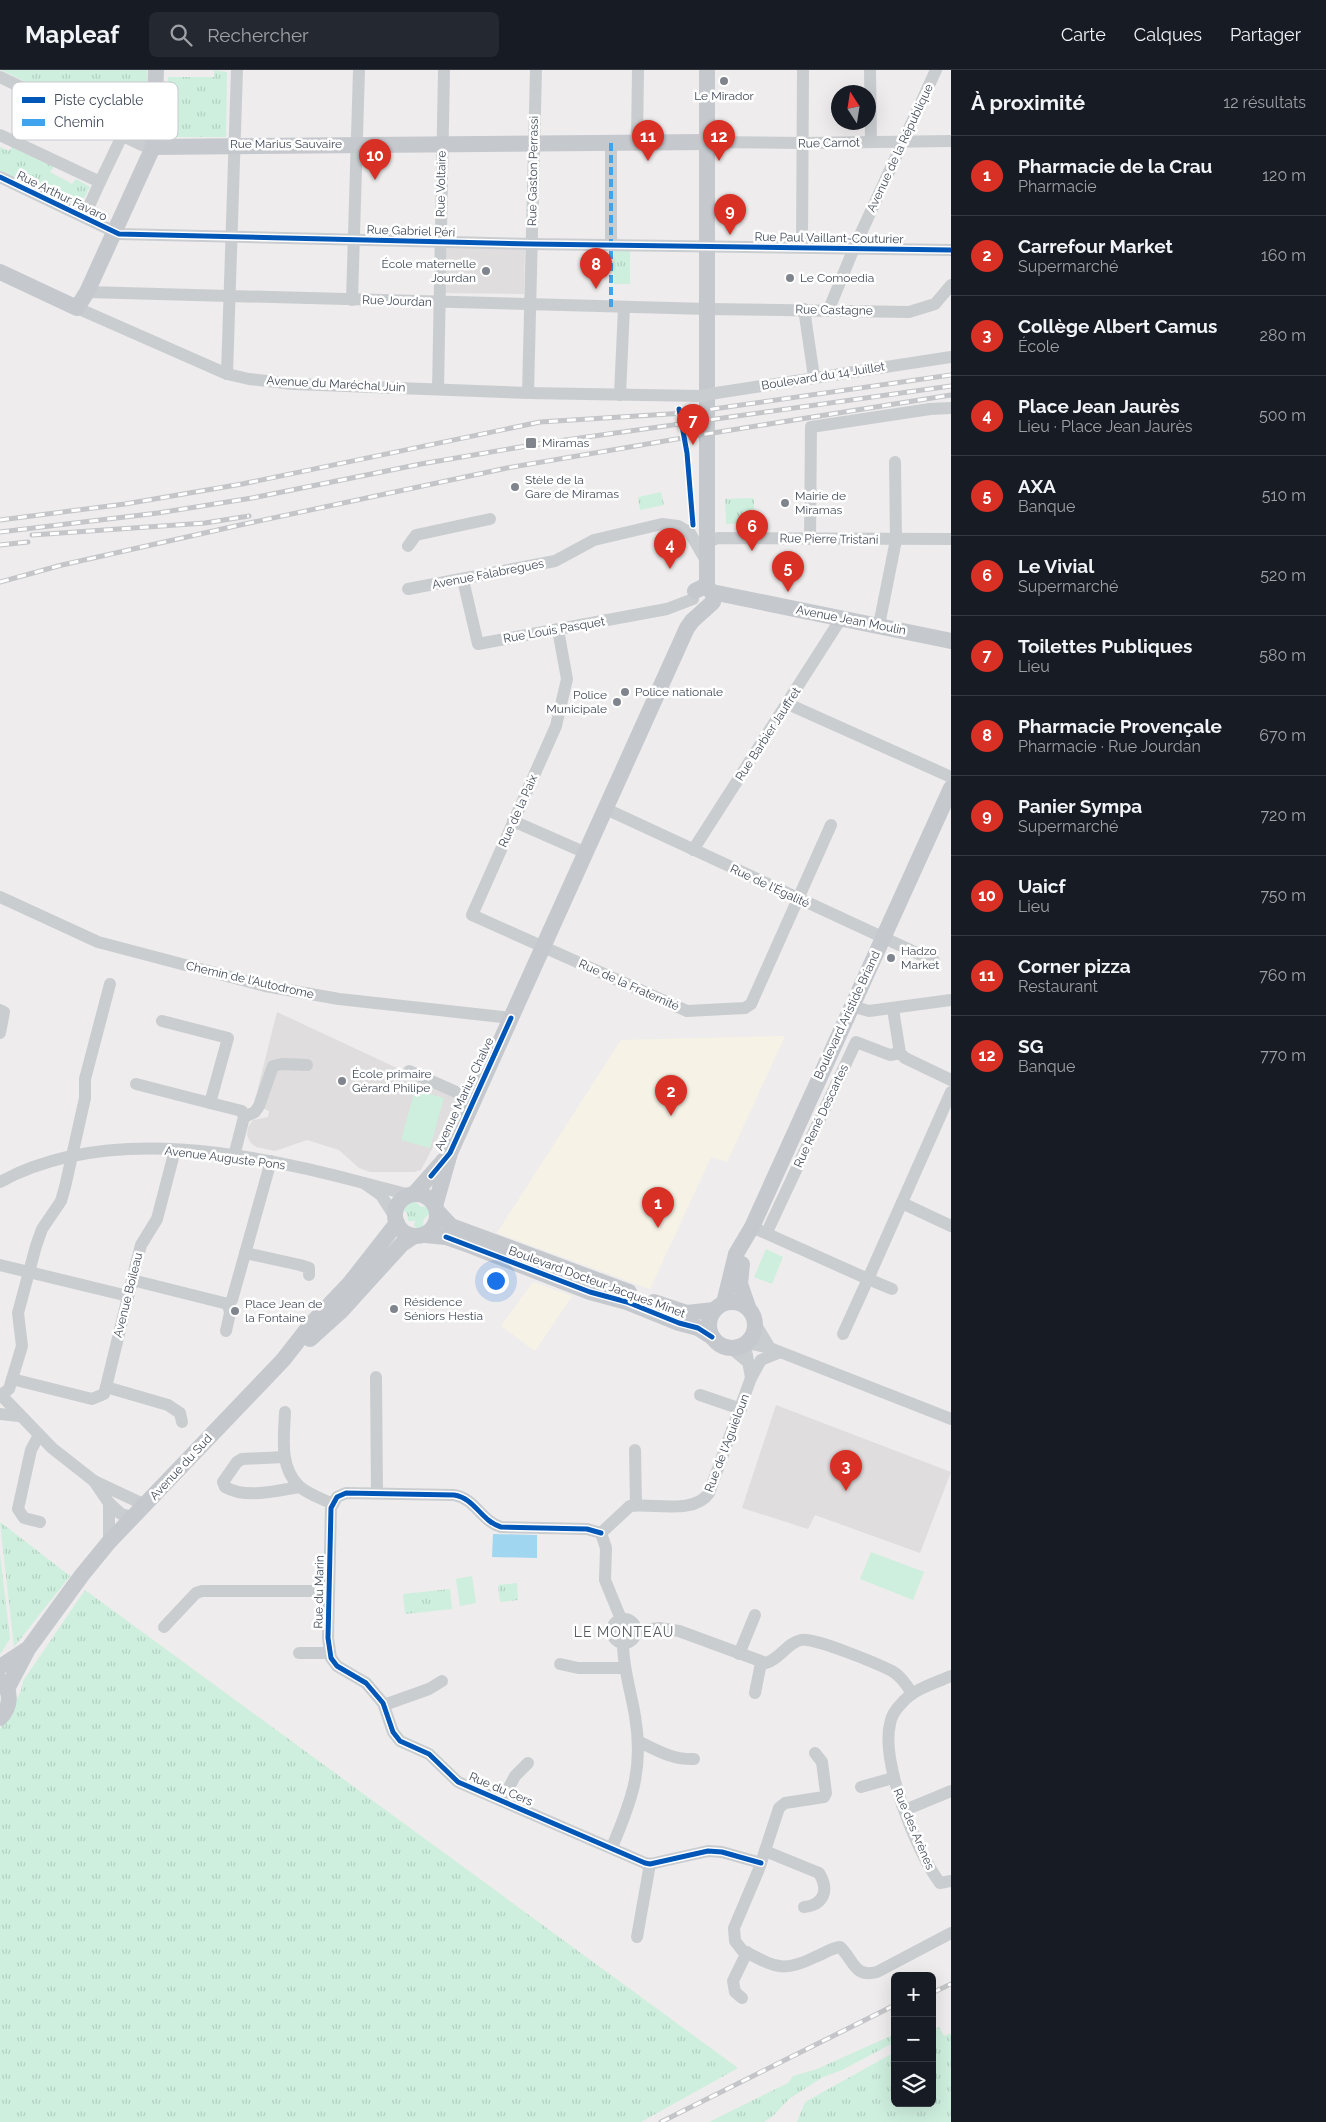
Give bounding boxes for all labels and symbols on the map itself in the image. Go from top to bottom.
marker: Le Mirador [718,75,730,87]
legend [12,82,178,140]
street label: Avenue de la République [864,82,936,214]
north arrow [831,85,876,130]
place label: Le Mirador [694,89,755,103]
text: Piste cyclable [54,92,144,108]
text: Chemin [54,114,104,130]
street label: Rue Gaston Perrassi [525,116,541,226]
pin: 11 [632,120,664,161]
pin: 12 [703,120,735,161]
street label: Rue Carnot [798,135,860,151]
street label: Rue Marius Sauvaire [230,137,342,151]
pin: 10 [359,139,391,180]
street label: Rue Voltaire [433,151,449,217]
street label: Rue Arthur Favaro [15,168,109,224]
pin: 9 [714,194,746,235]
street label: Rue Gabriel Péri [366,222,456,240]
street label: Rue Paul Vaillant-Couturier [754,230,904,246]
pin: 8 [580,248,612,289]
place label: École maternelle Jourdan [382,257,476,285]
marker: École maternelle Jourdan [480,265,492,277]
place label: Le Comoedia [800,271,874,285]
marker: Le Comoedia [784,272,796,284]
street label: Rue Jourdan [362,293,432,309]
street label: Rue Castagne [795,302,873,318]
street label: Boulevard du 14 Juillet [760,359,886,393]
street label: Avenue du Maréchal Juin [266,373,406,395]
pin: 7 [677,404,709,445]
marker: Miramas [524,436,538,450]
place label: Miramas [542,436,589,450]
place label: Stèle de la Gare de Miramas [525,473,619,501]
marker: Stèle de la Gare de Miramas [509,481,521,493]
place label: Mairie de Miramas [795,489,846,517]
marker: Mairie de Miramas [779,497,791,509]
pin: 6 [736,510,768,551]
pin: 4 [654,528,686,569]
street label: Rue Pierre Tristani [779,531,879,547]
pin: 5 [772,551,804,592]
street label: Avenue Falabregues [431,556,545,592]
street label: Avenue Jean Moulin [795,602,907,638]
street label: Rue Louis Pasquet [502,614,606,646]
place label: Police nationale [635,685,723,699]
street label: Rue Barbier Jauffret [732,685,804,783]
marker: Police nationale [619,686,631,698]
place label: Police Municipale [546,688,607,716]
marker: Police Municipale [611,696,623,708]
street label: Rue de la Paix [496,773,540,849]
street label: Rue de l'Égalité [728,861,812,911]
place label: Hadzo Market [901,944,939,972]
street label: Boulevard Aristide Briand [811,949,883,1081]
marker: Hadzo Market [885,952,897,964]
street label: Rue de la Fraternité [577,957,681,1013]
street label: Chemin de l'Autodrome [185,958,315,1002]
street label: Avenue Marius Chalve [432,1035,496,1153]
street label: Rue René Descartes [791,1062,851,1170]
place label: École primaire Gérard Philipe [352,1067,432,1095]
marker: École primaire Gérard Philipe [336,1075,348,1087]
pin: 2 [655,1075,687,1116]
street label: Avenue Auguste Pons [164,1144,286,1172]
pin: 1 [642,1187,674,1228]
street label: Boulevard Docteur Jacques Minet [507,1243,687,1321]
street label: Avenue Boileau [111,1251,145,1339]
your location [483,1268,509,1294]
place label: Résidence Séniors Hestia [404,1295,483,1323]
place label: Place Jean de la Fontaine [245,1297,322,1325]
marker: Résidence Séniors Hestia [388,1303,400,1315]
marker: Place Jean de la Fontaine [229,1305,241,1317]
street label: Rue de l'Aguieloun [702,1392,752,1494]
street label: Avenue du Sud [147,1431,215,1503]
pin: 3 [830,1450,862,1491]
street label: Rue du Marin [311,1555,327,1629]
district label: LE MONTEAU [574,1624,674,1640]
street label: Rue du Cers [467,1769,535,1809]
street label: Rue des Arènes [891,1786,938,1872]

